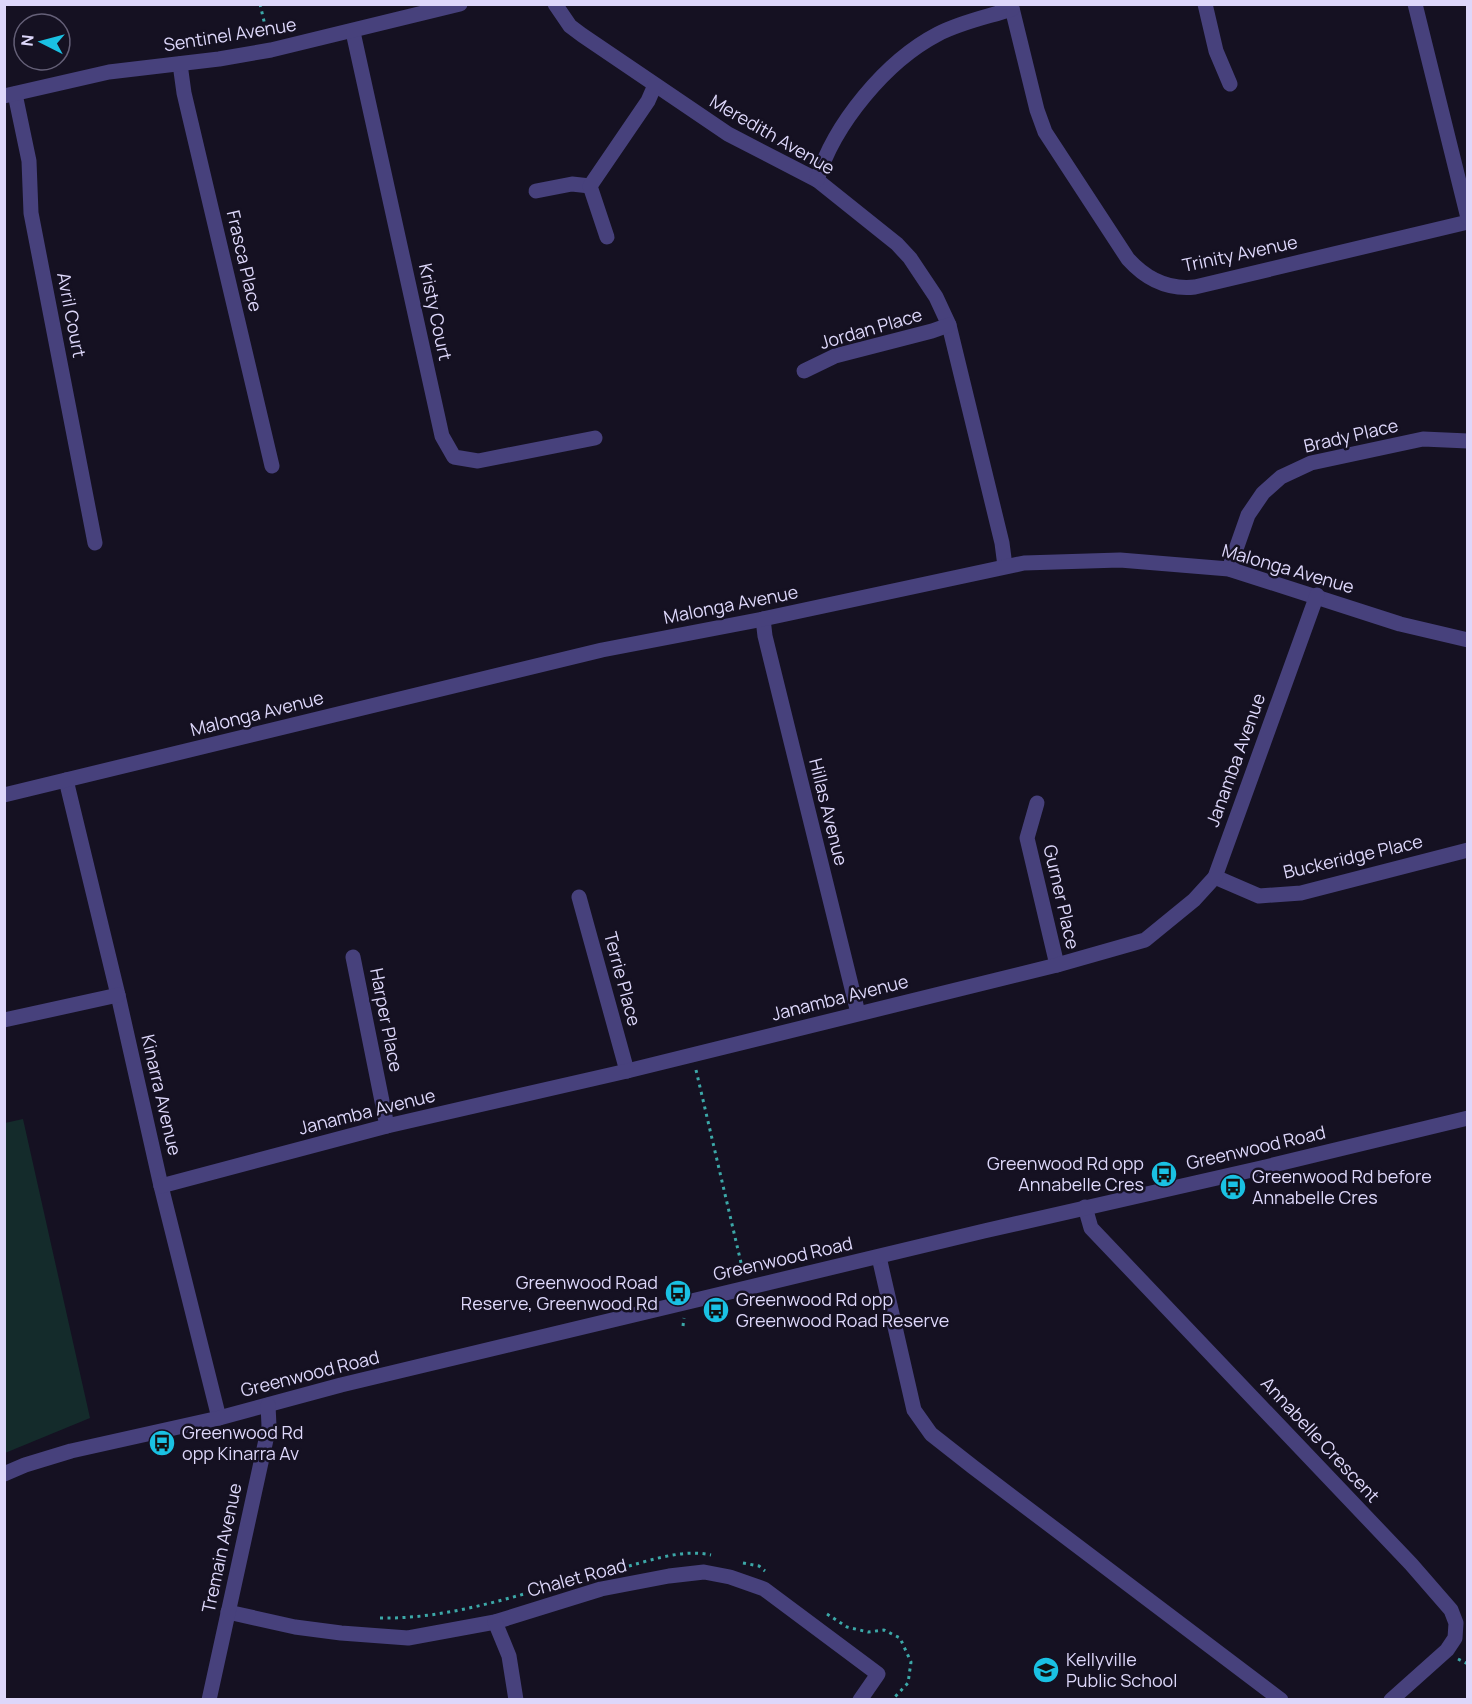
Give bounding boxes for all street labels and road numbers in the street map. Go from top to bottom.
street label: Sentinel Avenue [162,12,298,56]
street label: Meredith Avenue [706,89,839,180]
street label: Frasca Place [222,208,268,314]
street label: Trinity Avenue [1180,229,1300,277]
street label: Kristy Court [414,261,458,363]
street label: Avril Court [52,270,92,359]
street label: Jordan Place [817,302,925,354]
street label: Brady Place [1301,413,1400,458]
street label: Malonga Avenue [1219,538,1357,598]
street label: Malonga Avenue [661,579,800,629]
street label: Malonga Avenue [188,685,326,741]
street label: Janamba Avenue [1200,690,1270,830]
street label: Hillas Avenue [804,756,854,868]
street label: Buckeridge Place [1281,828,1425,884]
street label: Gurner Place [1038,842,1086,951]
street label: Terrie Place [599,929,647,1028]
street label: Harper Place [365,966,409,1074]
street label: Janamba Avenue [769,968,911,1026]
street label: Kinarra Avenue [136,1032,188,1158]
street label: Janamba Avenue [296,1082,438,1140]
street label: Greenwood Road [1184,1119,1328,1175]
street label: Greenwood Road [711,1230,855,1286]
street label: Greenwood Road [238,1344,382,1402]
street label: Annabelle Crescent [1256,1371,1385,1507]
street label: Tremain Avenue [196,1481,246,1615]
street label: Chalet Road [524,1552,629,1602]

